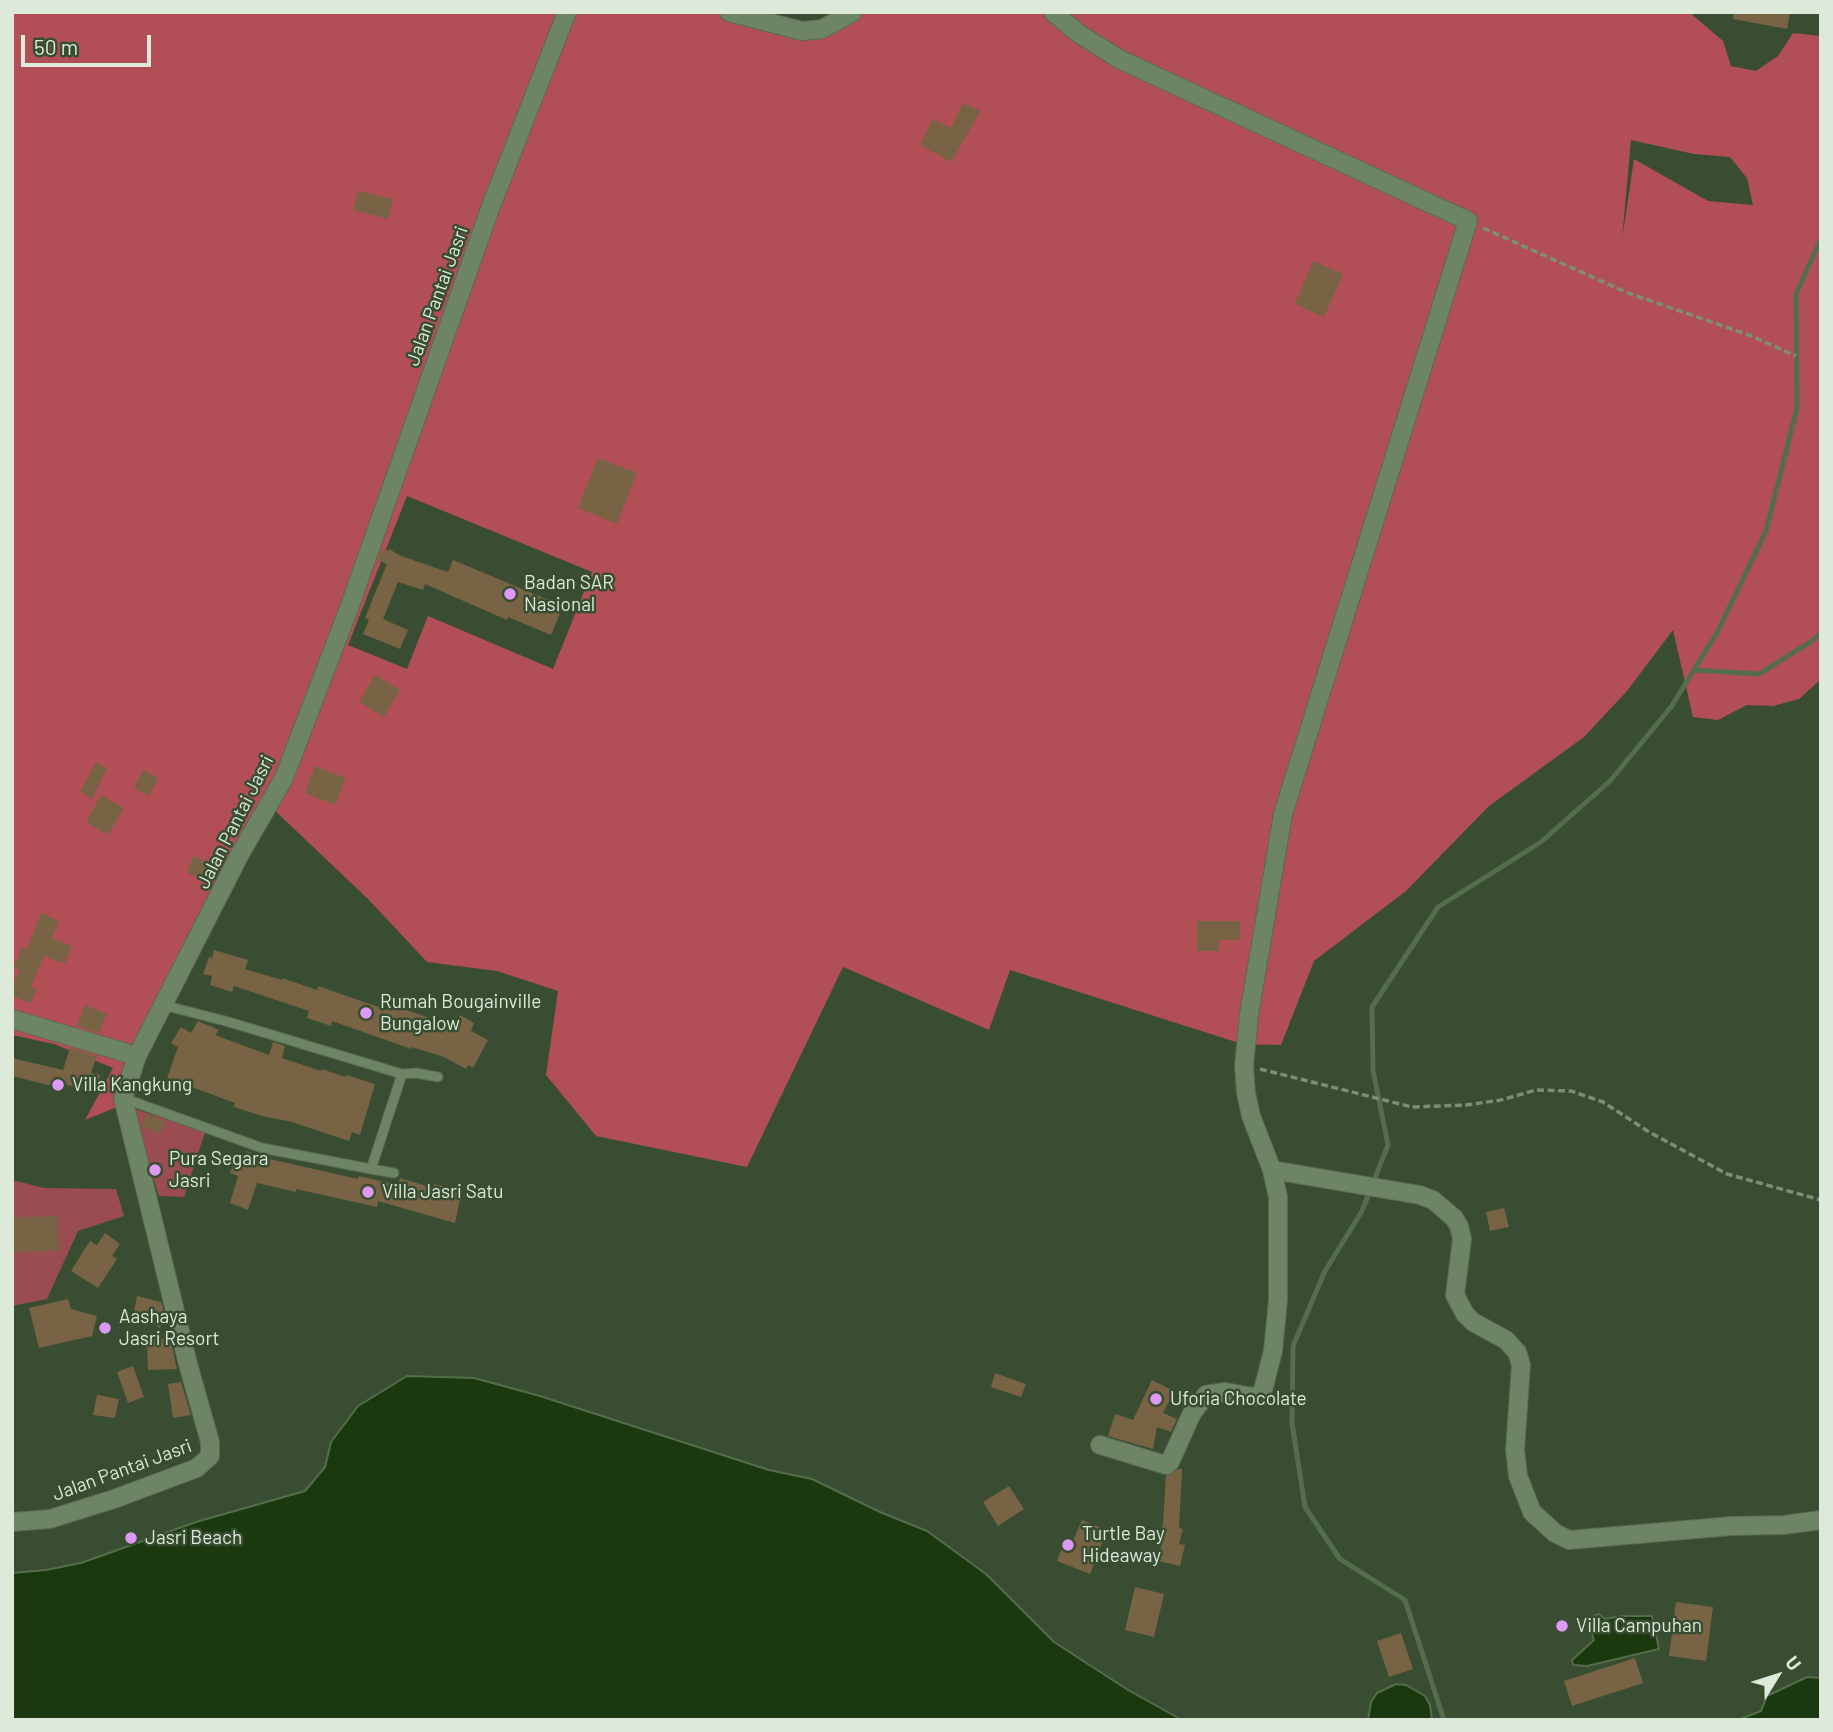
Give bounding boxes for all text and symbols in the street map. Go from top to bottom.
scale bar [24,21,154,65]
text: 50 m [34,34,78,59]
street label: Jalan Pantai Jasri [401,223,473,369]
place label: Badan SAR Nasional [524,572,614,616]
marker: Badan SAR Nasional [502,586,518,602]
street label: Jalan Pantai Jasri [192,751,278,893]
place label: Rumah Bougainville Bungalow [380,991,541,1035]
marker: Rumah Bougainville Bungalow [358,1005,374,1021]
place label: Villa Kangkung [72,1074,192,1096]
marker: Villa Kangkung [50,1077,66,1093]
place label: Pura Segara Jasri [169,1148,269,1192]
marker: Pura Segara Jasri [147,1162,163,1178]
place label: Villa Jasri Satu [382,1181,503,1203]
marker: Villa Jasri Satu [360,1184,376,1200]
place label: Aashaya Jasri Resort [119,1306,219,1350]
marker: Aashaya Jasri Resort [97,1320,113,1336]
place label: Uforia Chocolate [1170,1388,1307,1410]
marker: Uforia Chocolate [1148,1391,1164,1407]
street label: Jalan Pantai Jasri [49,1434,195,1506]
place label: Turtle Bay Hideaway [1082,1523,1165,1567]
place label: Jasri Beach [145,1527,242,1549]
marker: Jasri Beach [123,1530,139,1546]
marker: Turtle Bay Hideaway [1060,1537,1076,1553]
place label: Villa Campuhan [1576,1615,1702,1637]
marker: Villa Campuhan [1554,1618,1570,1634]
north arrow [1742,1641,1812,1711]
text: U [1781,1651,1807,1675]

